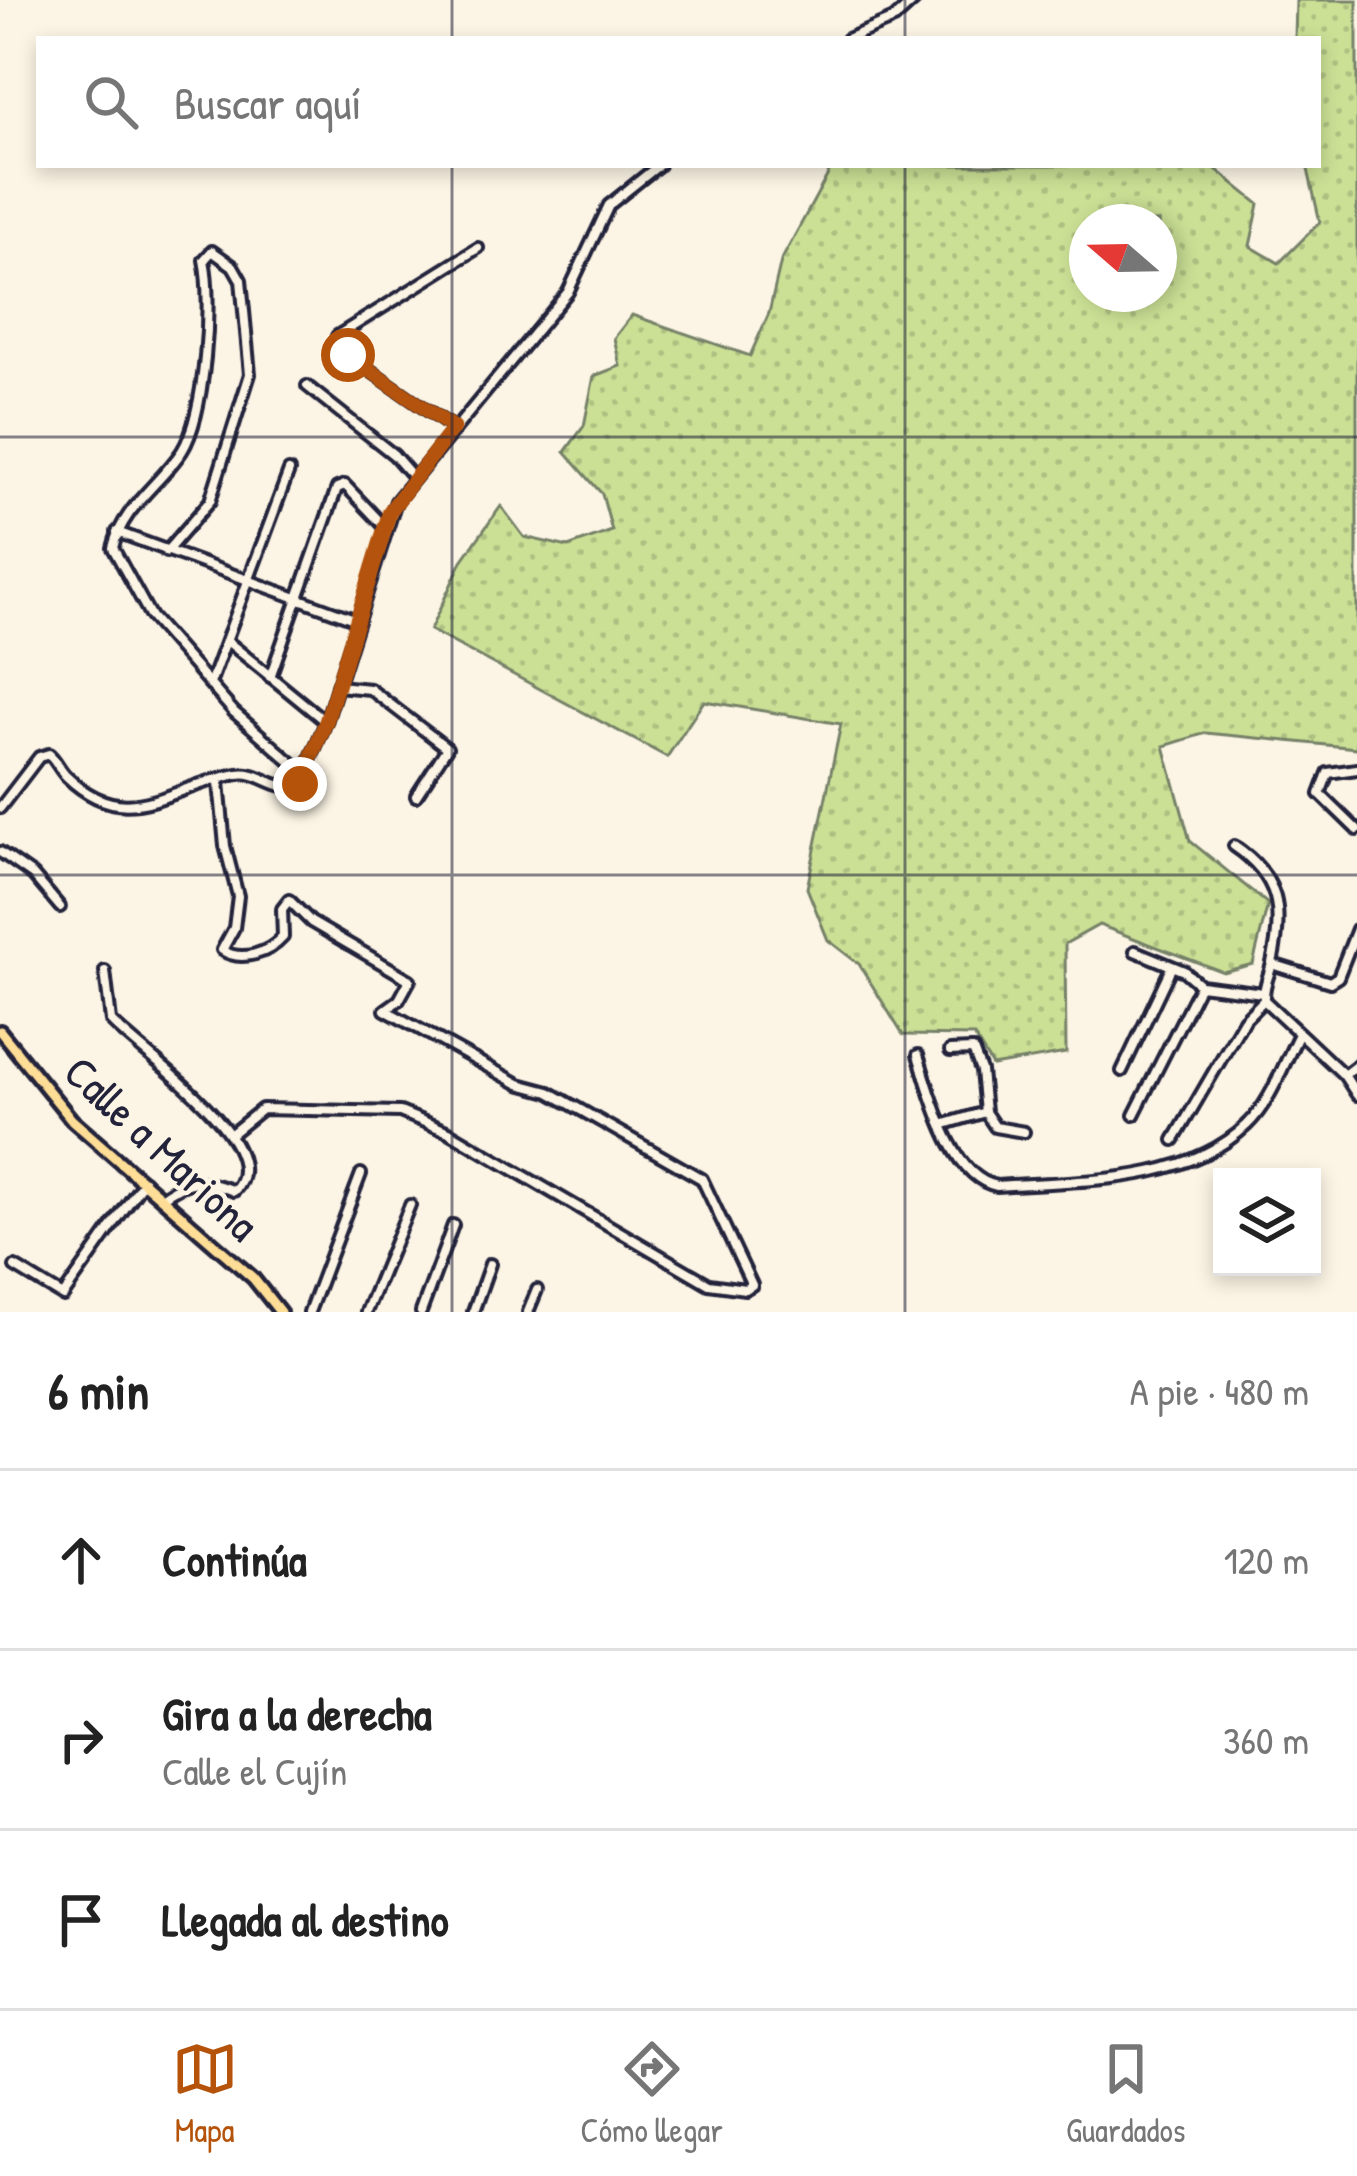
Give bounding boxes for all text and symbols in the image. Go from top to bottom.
search box [36,36,1321,168]
icon: search [78,69,144,135]
text: Buscar aquí [174,72,361,133]
north arrow [1069,204,1177,312]
route start [321,328,375,382]
route end [273,757,327,811]
street label: Calle a Mariona [52,1041,273,1254]
map controls [1213,1168,1321,1276]
button: layers [1213,1168,1321,1276]
text: 6 min [48,1356,149,1425]
text: A pie · 480 m [1130,1364,1309,1417]
icon: ahead [48,1527,114,1593]
text: Continúa [162,1529,307,1590]
text: 120 m [1224,1533,1309,1586]
text: Gira a la derecha [162,1683,432,1744]
icon: right [48,1707,114,1773]
text: 360 m [1223,1713,1309,1766]
text: Calle el Cujín [162,1744,347,1797]
icon: arrive [48,1887,114,1953]
text: Llegada al destino [162,1889,449,1950]
tab: Mapa [172,2036,238,2152]
tab: Cómo llegar [581,2036,723,2152]
tab: Guardados [1066,2036,1185,2152]

